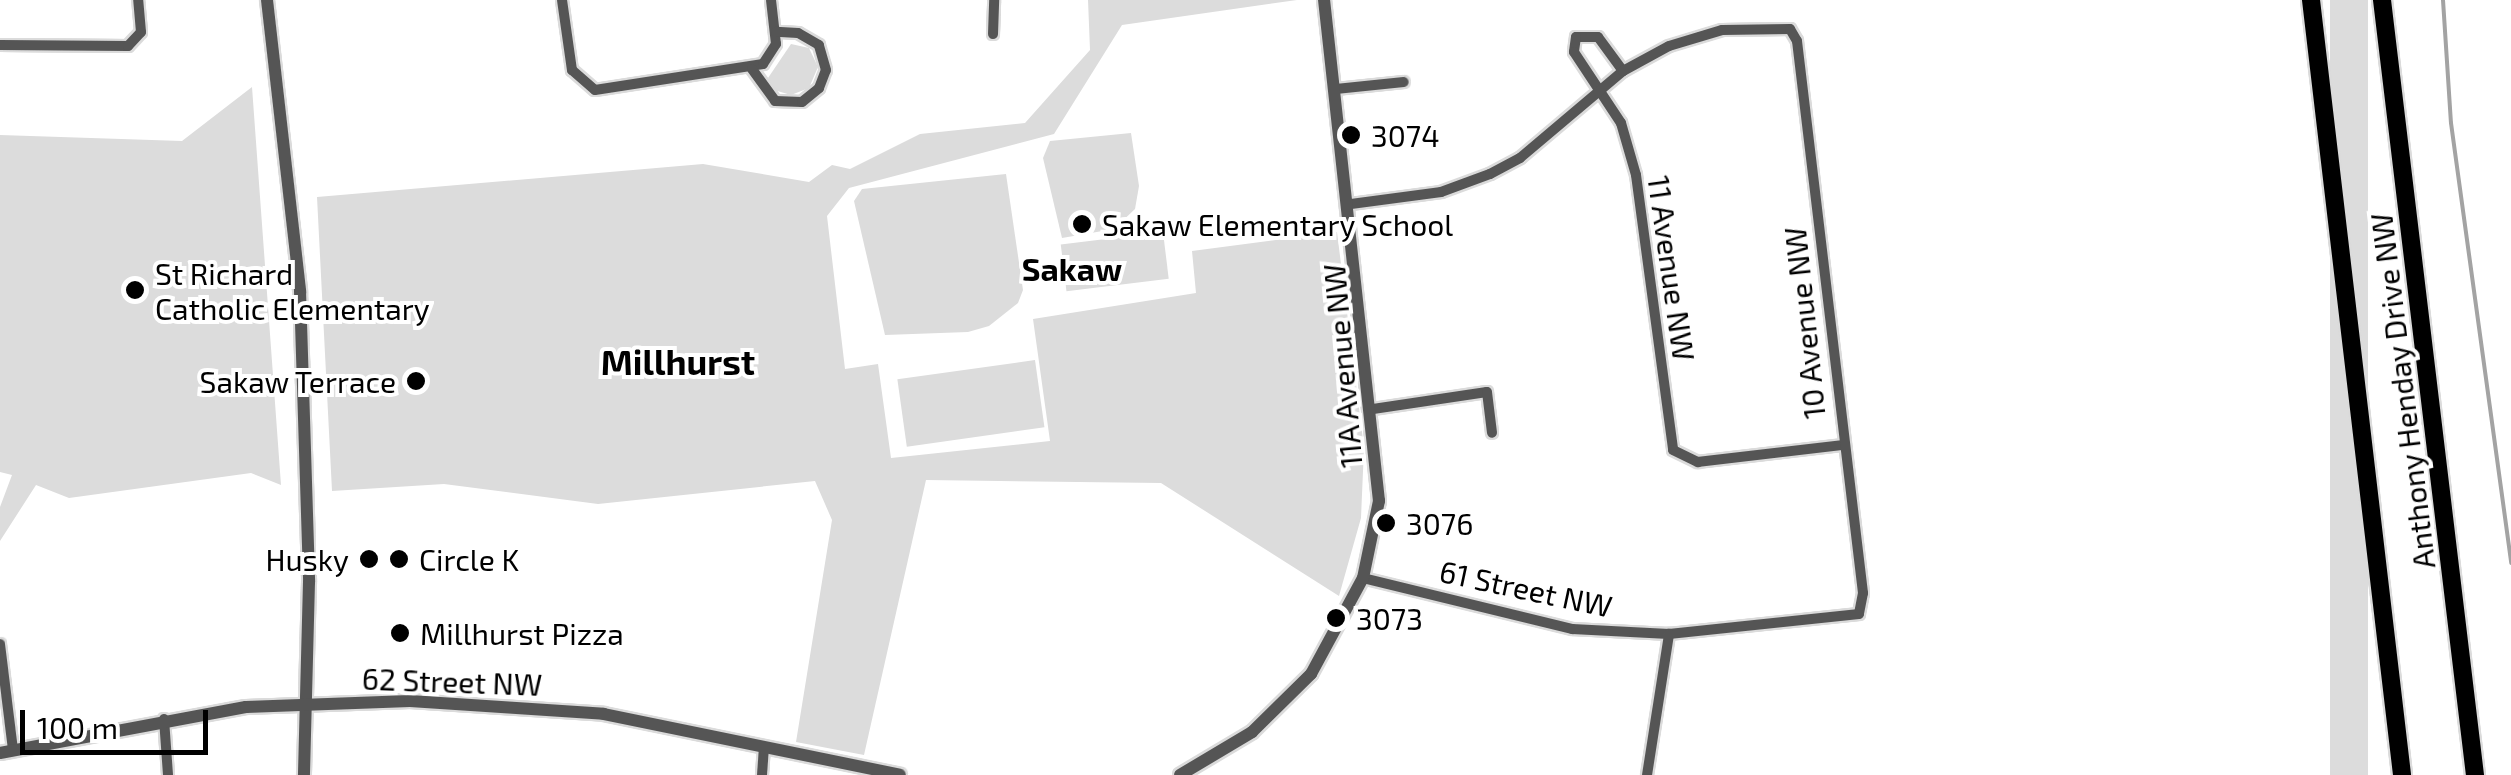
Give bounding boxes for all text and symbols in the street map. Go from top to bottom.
place label: 3074 [1371,117,1440,153]
marker: 3074 [1340,124,1362,146]
street label: 11 Avenue NW [1641,173,1703,363]
place label: Sakaw Elementary School [1102,206,1454,242]
street label: Anthony Henday Drive NW [2362,211,2442,571]
marker: Sakaw Elementary School [1071,213,1093,235]
street label: 10 Avenue NW [1776,225,1832,421]
district label: Sakaw [1022,249,1122,287]
place label: St Richard Catholic Elementary [155,255,430,326]
street label: 11A Avenue NW [1315,262,1369,470]
marker: St Richard Catholic Elementary [124,279,146,301]
district label: Millhurst [601,340,755,382]
place label: Sakaw Terrace [198,363,396,399]
marker: Sakaw Terrace [405,370,427,392]
place label: 3076 [1406,505,1473,541]
marker: 3076 [1375,512,1397,534]
place label: Husky [265,541,349,577]
place label: Circle K [419,541,519,577]
marker: Husky [358,548,380,570]
marker: Circle K [388,548,410,570]
street label: 61 Street NW [1436,552,1616,624]
place label: 3073 [1356,600,1423,636]
marker: 3073 [1325,607,1347,629]
place label: Millhurst Pizza [420,615,624,651]
marker: Millhurst Pizza [389,622,411,644]
street label: 62 Street NW [361,660,543,702]
scale bar [25,690,212,752]
text: 100 m [37,709,118,745]

